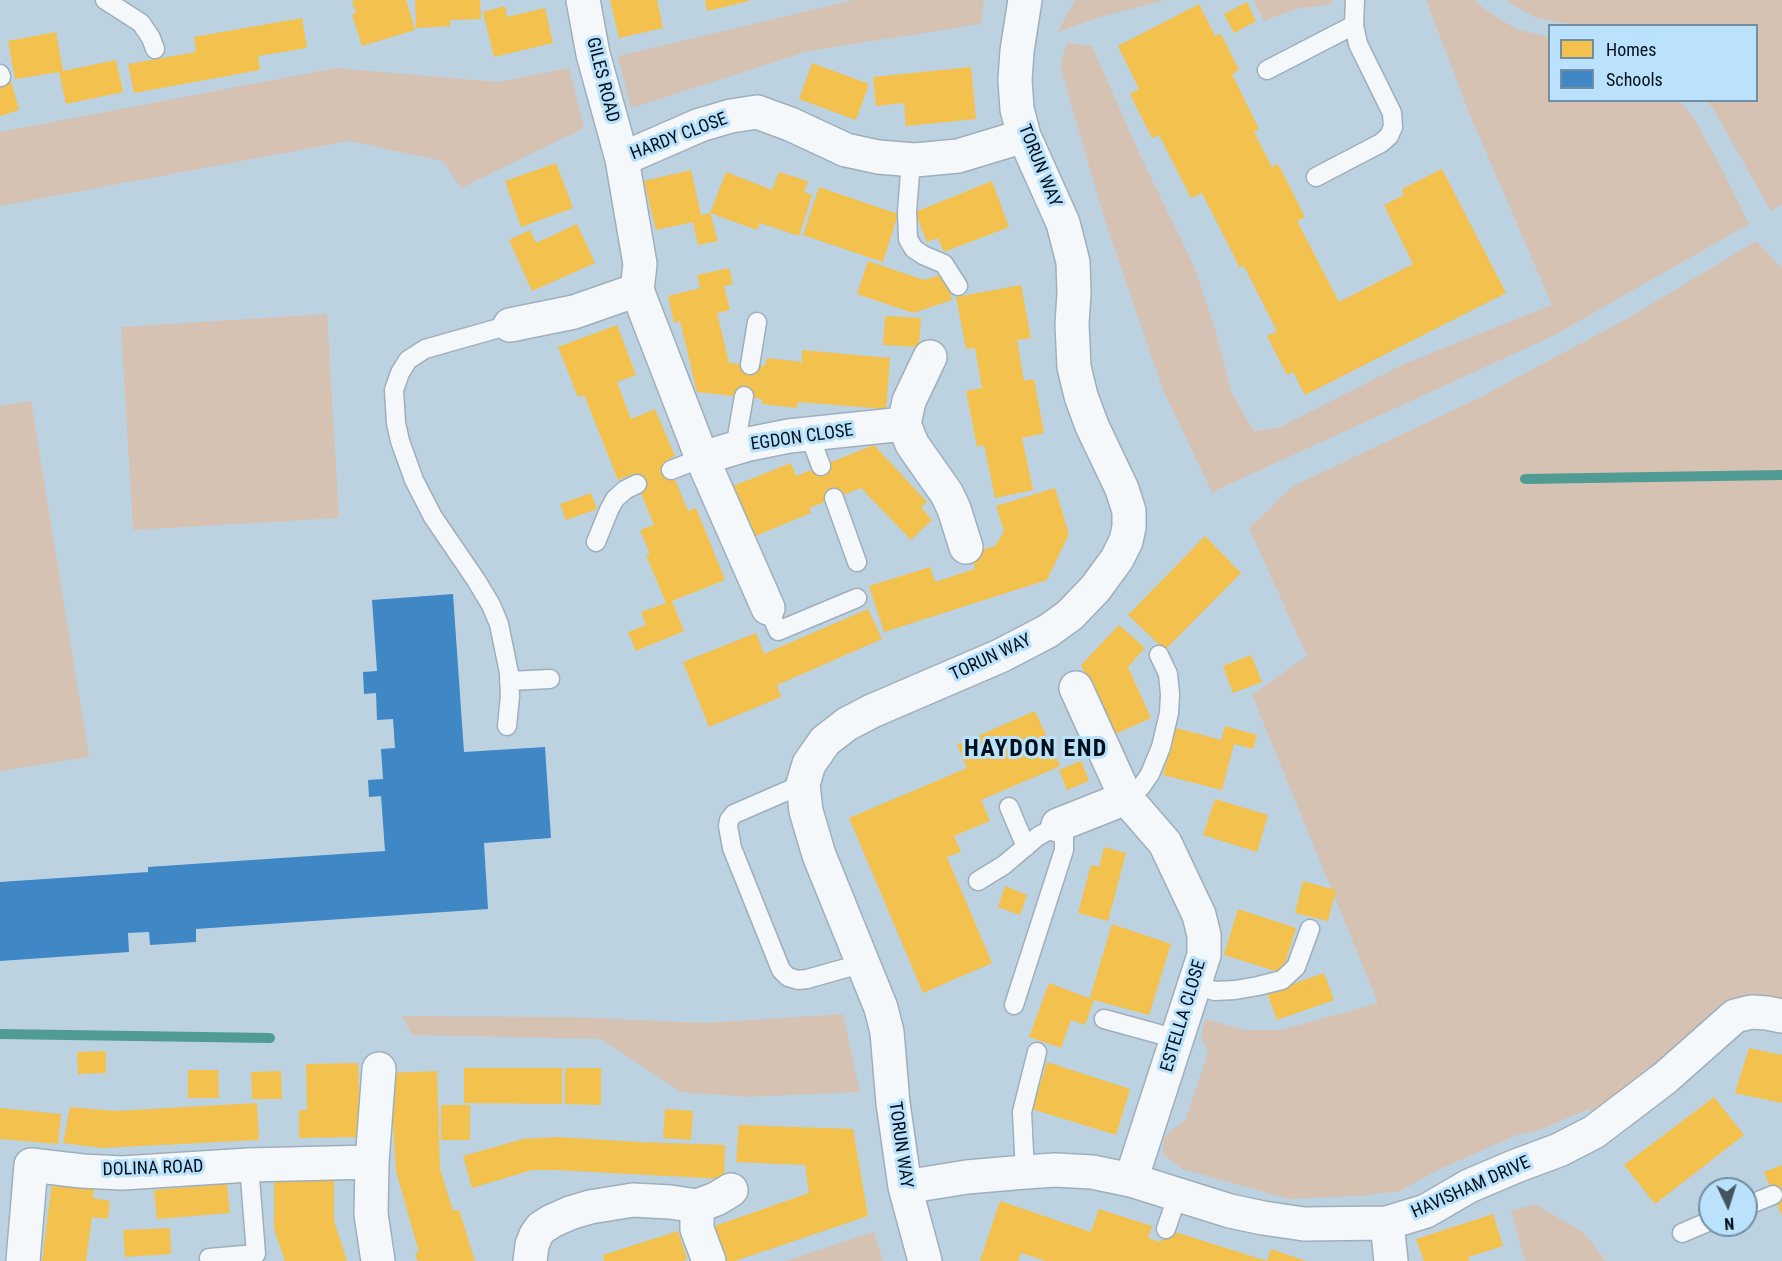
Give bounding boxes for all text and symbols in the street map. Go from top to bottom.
legend [1548,24,1758,102]
street label: GILES ROAD [581,35,623,125]
text: Homes [1606,39,1656,60]
text: Schools [1606,69,1663,90]
street label: HARDY CLOSE [628,109,730,165]
street label: TORUN WAY [1013,122,1065,210]
street label: EGDON CLOSE [749,420,855,456]
street label: TORUN WAY [947,630,1035,686]
district label: HAYDON END [964,736,1108,764]
street label: ESTELLA CLOSE [1157,958,1211,1074]
street label: TORUN WAY [883,1100,917,1190]
street label: HAVISHAM DRIVE [1408,1152,1534,1224]
street label: DOLINA ROAD [102,1156,204,1182]
north arrow [1698,1177,1758,1237]
text: N [1724,1214,1735,1233]

